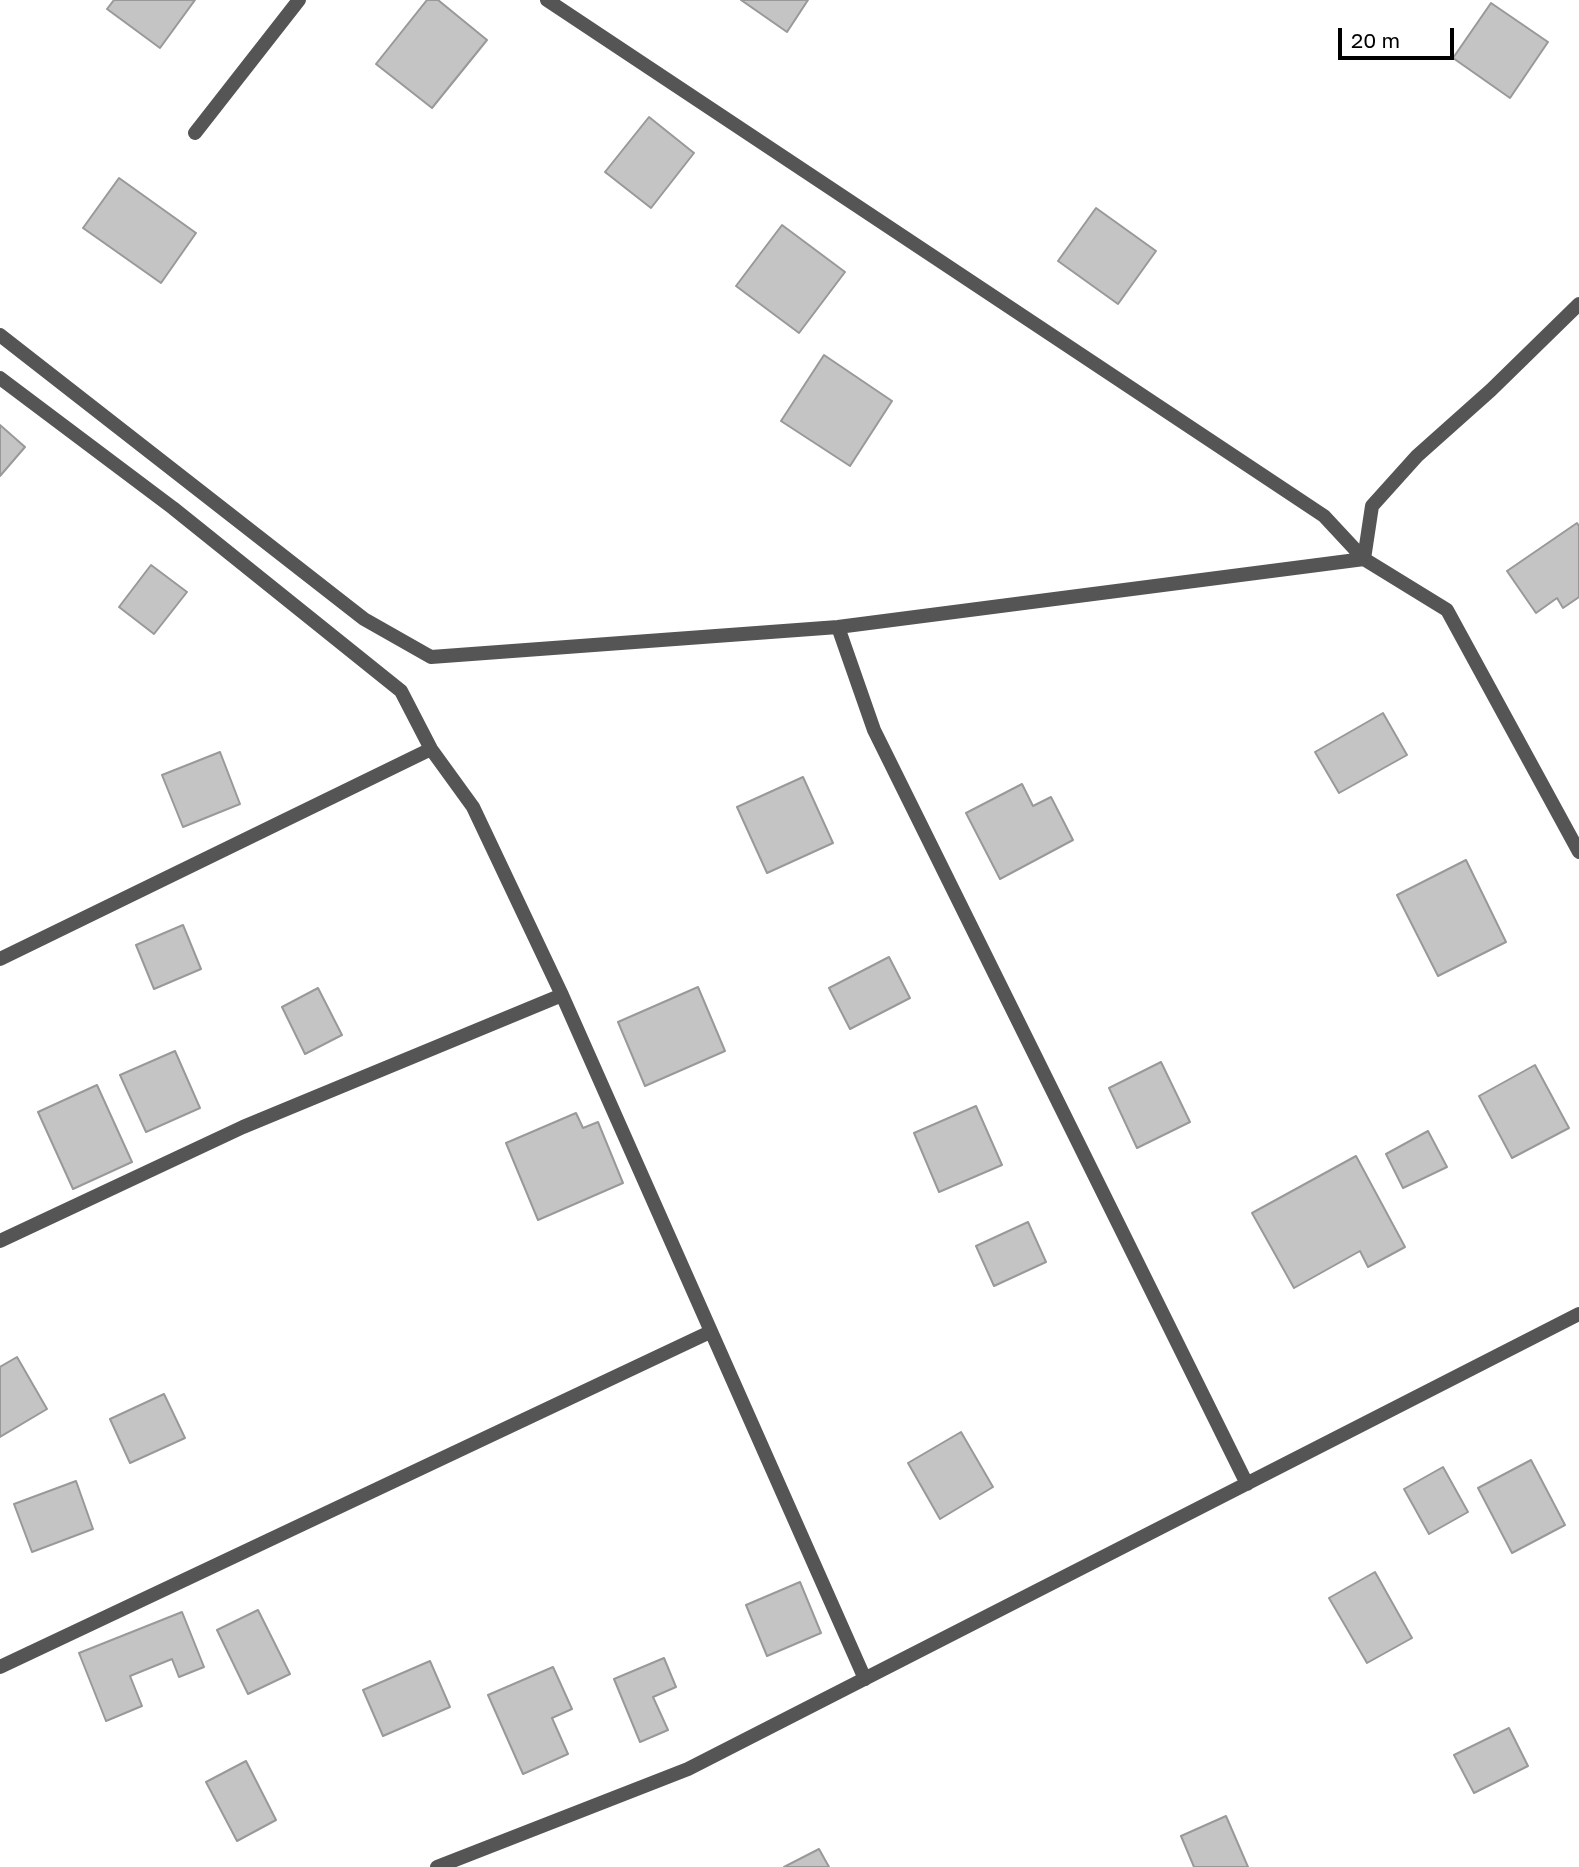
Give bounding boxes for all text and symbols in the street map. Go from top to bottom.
scale bar [1341,14,1456,58]
text: 20 m [1351,27,1400,53]

